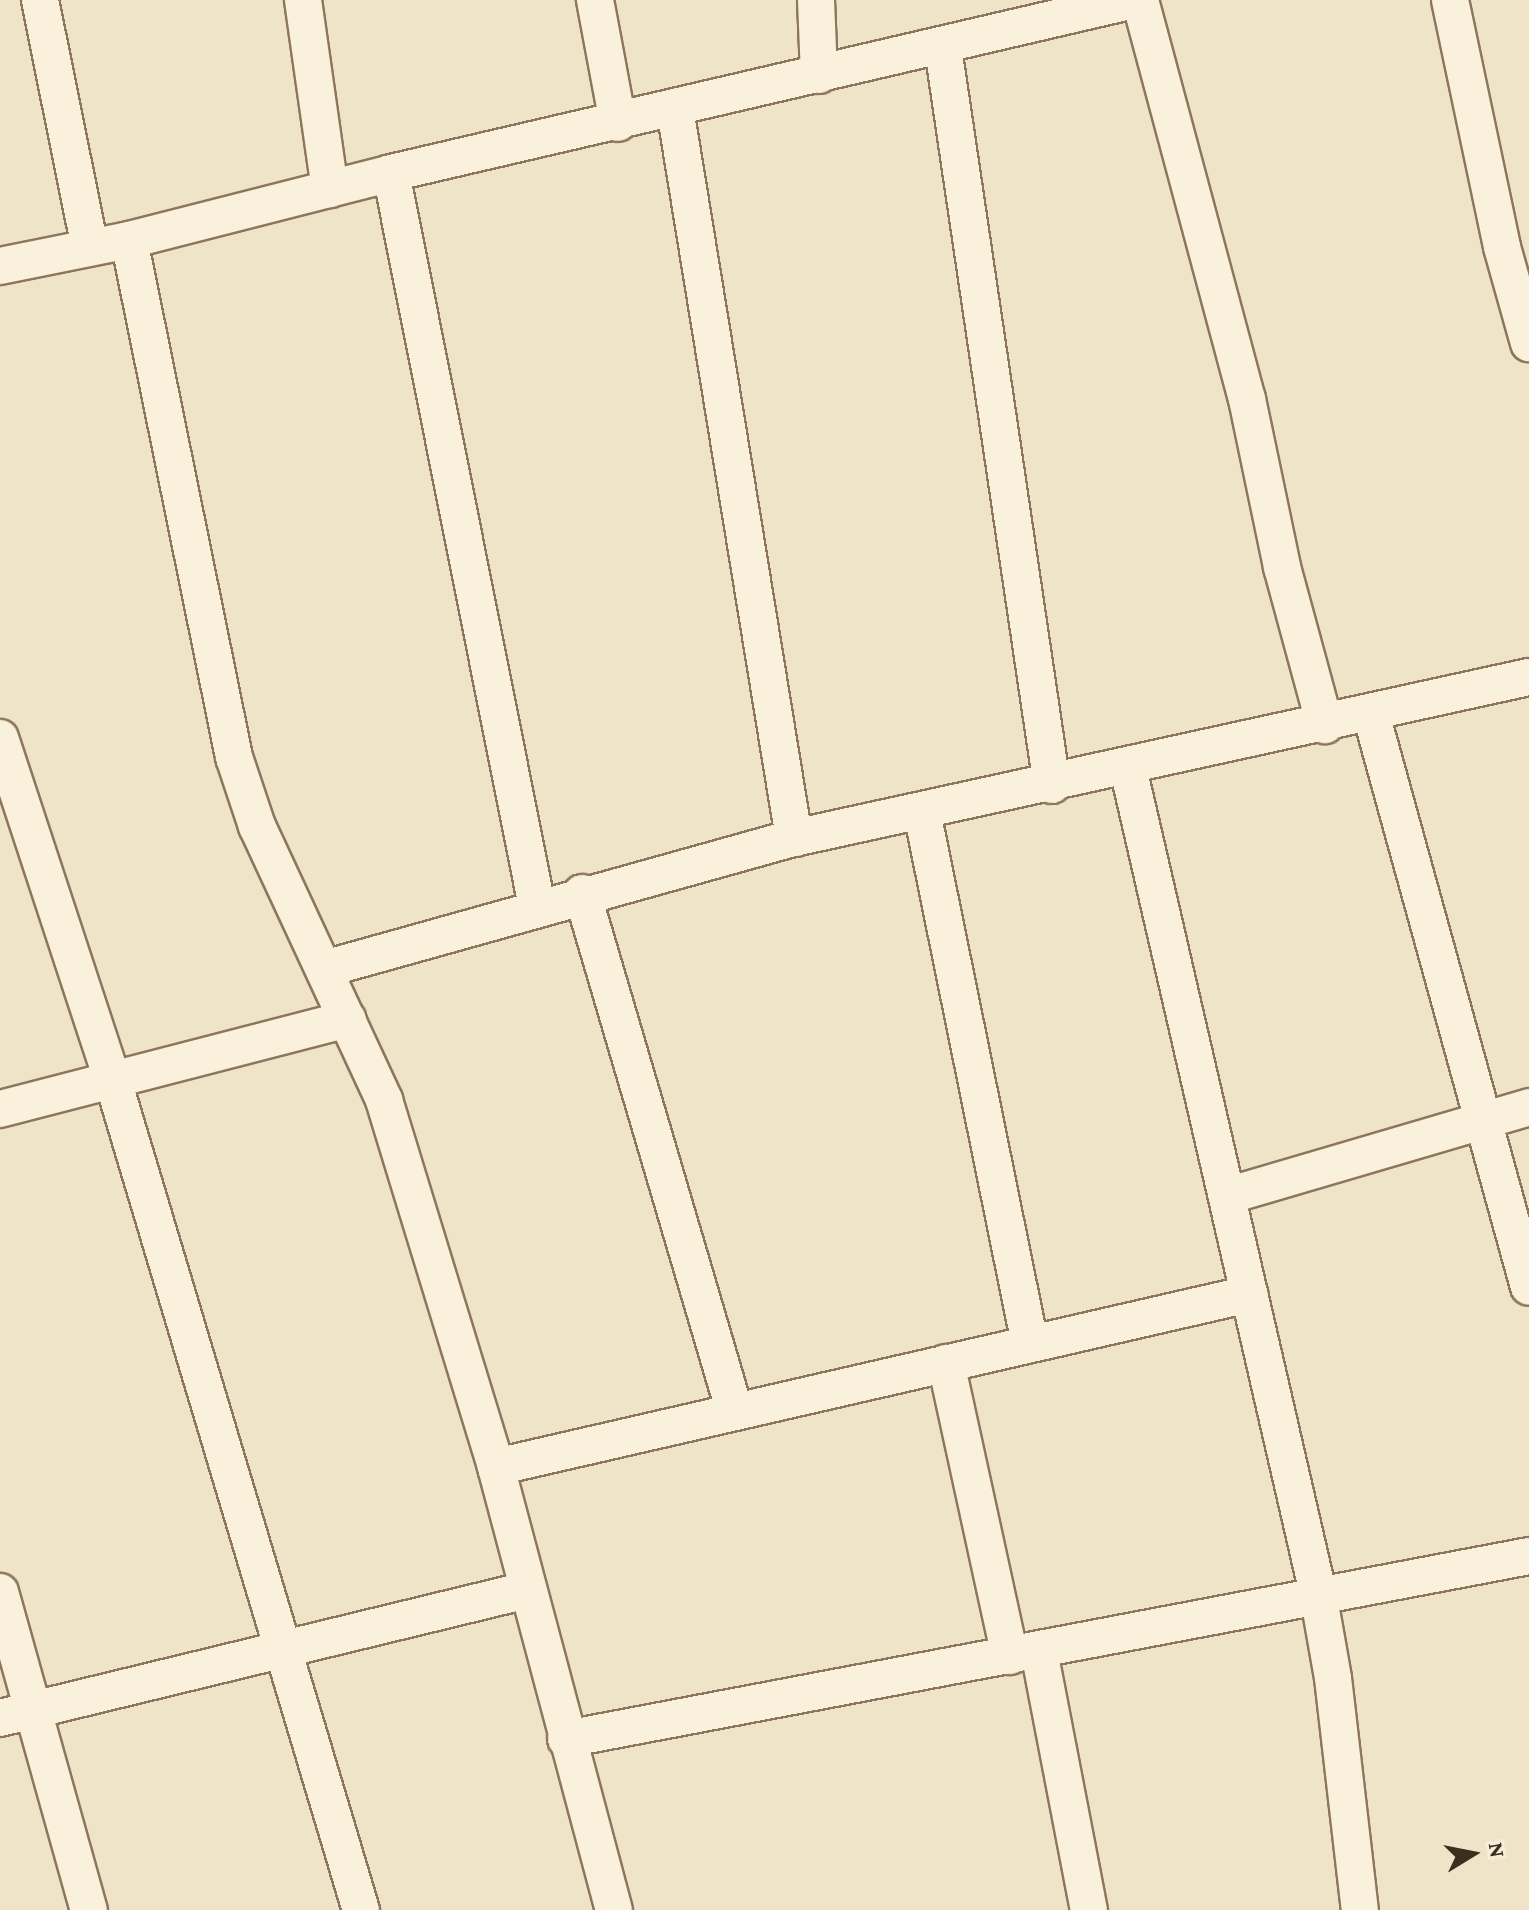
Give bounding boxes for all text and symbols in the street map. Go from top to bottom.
north arrow [1433,1814,1513,1894]
text: N [1484,1840,1511,1859]

